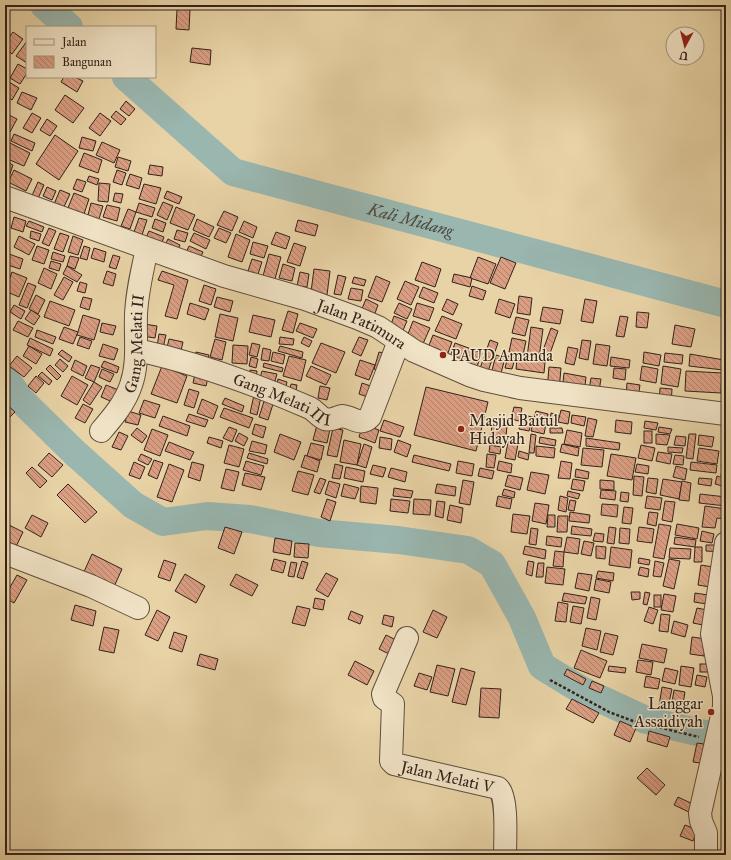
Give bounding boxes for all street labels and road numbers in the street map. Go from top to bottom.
street label: Gang Melati II [120,293,148,396]
street label: Jalan Patimura [312,295,410,353]
street label: Gang Melati III [231,369,332,430]
street label: Jalan Melati V [397,756,497,797]

